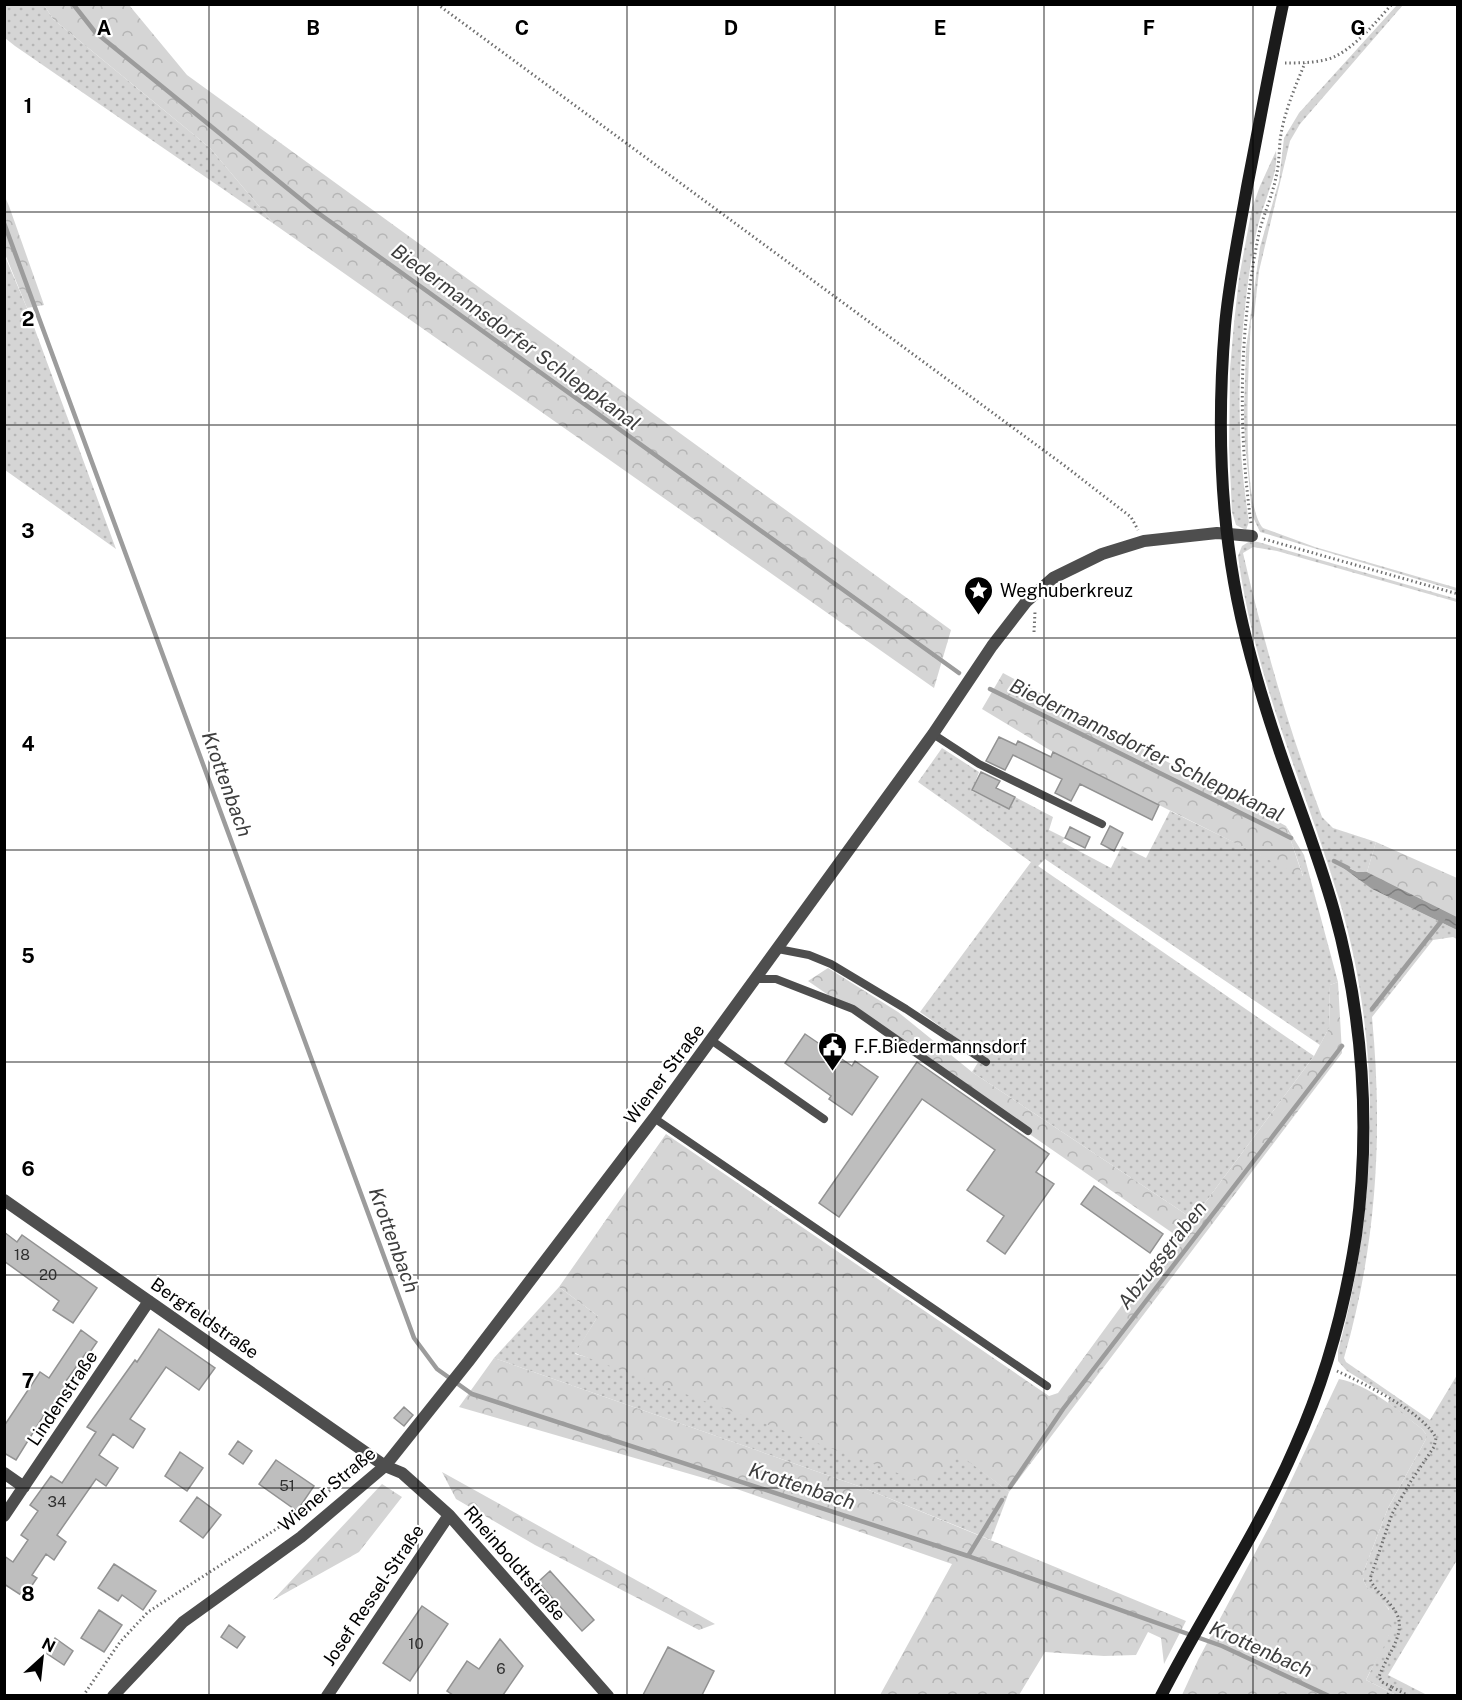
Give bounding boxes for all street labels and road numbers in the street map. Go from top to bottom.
street label: Wiener Straße [620,1020,708,1128]
street label: Bergfeldstraße [147,1273,263,1363]
street label: Lindenstraße [23,1347,101,1449]
street label: Wiener Straße [274,1442,380,1536]
street label: Rheinboldtstraße [460,1502,570,1624]
street label: Josef Ressel-Straße [318,1520,428,1670]

